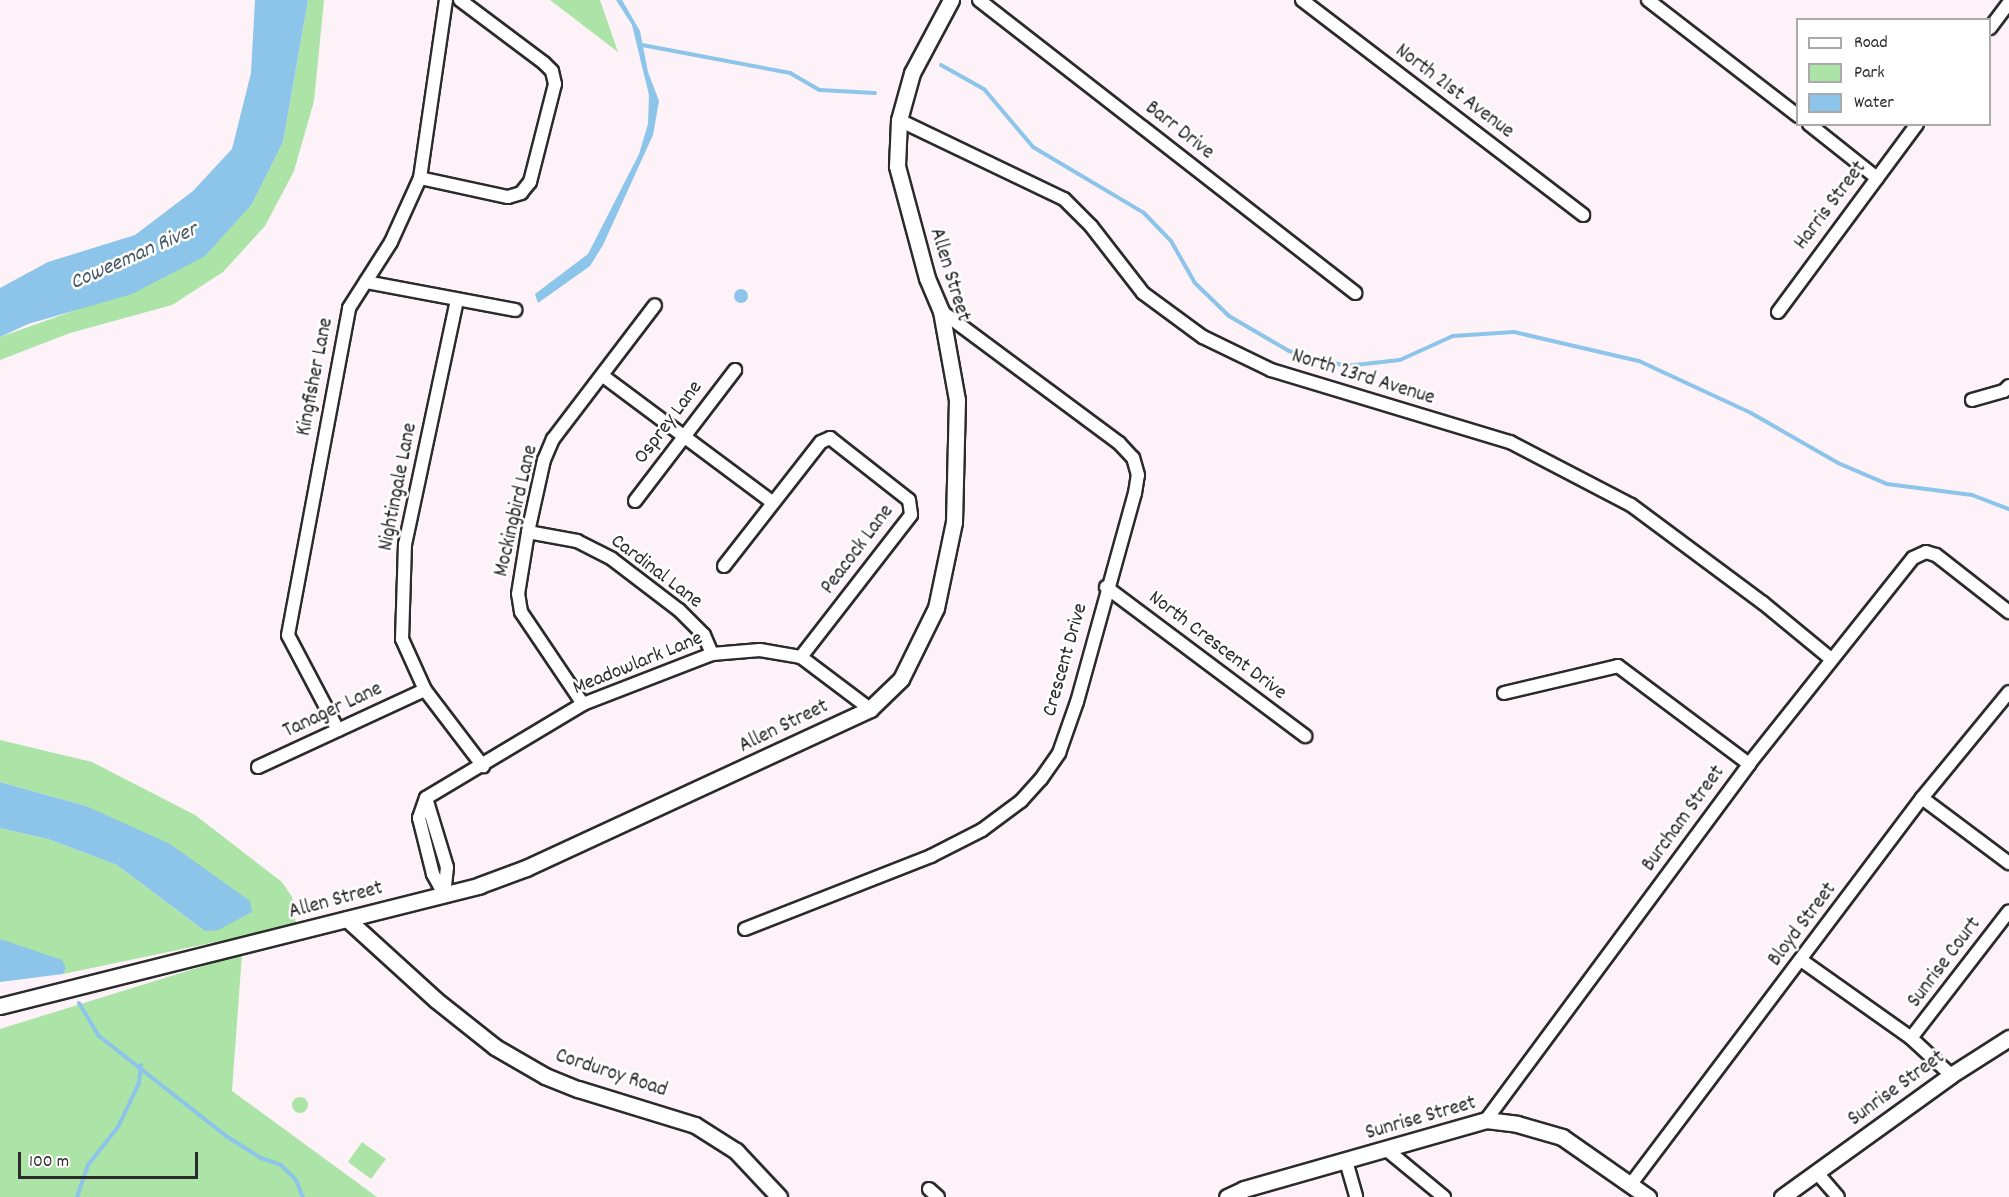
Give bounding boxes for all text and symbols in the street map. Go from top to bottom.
legend [1796,18,1991,126]
text: Road [1854,31,1888,56]
street label: North 21st Avenue [1390,39,1518,145]
text: Park [1854,61,1885,86]
text: Water [1854,91,1894,116]
street label: Barr Drive [1139,96,1219,166]
street label: Harris Street [1789,157,1873,255]
water label: Coweeman River [66,217,202,297]
street label: Allen Street [923,225,975,325]
street label: Kingfisher Lane [292,316,340,438]
street label: North 23rd Avenue [1289,344,1437,412]
street label: Osprey Lane [629,376,709,470]
street label: Nightingale Lane [374,421,424,553]
street label: Mockingbird Lane [490,443,544,579]
street label: Peacock Lane [816,500,900,600]
street label: Cardinal Lane [605,529,707,615]
street label: North Crescent Drive [1143,586,1291,706]
street label: Crescent Drive [1038,600,1094,720]
street label: Meadowlark Lane [570,627,706,701]
street label: Tanager Lane [280,677,386,745]
street label: Allen Street [735,695,833,759]
street label: Burcham Street [1637,761,1731,877]
street label: Allen Street [286,876,386,926]
street label: Bloyd Street [1763,878,1843,972]
street label: Sunrise Court [1903,913,1987,1013]
street label: Corduroy Road [552,1044,670,1104]
street label: Sunrise Street [1844,1045,1950,1133]
street label: Sunrise Street [1363,1091,1479,1147]
scale bar [21,1140,201,1178]
text: 100 m [29,1150,69,1175]

